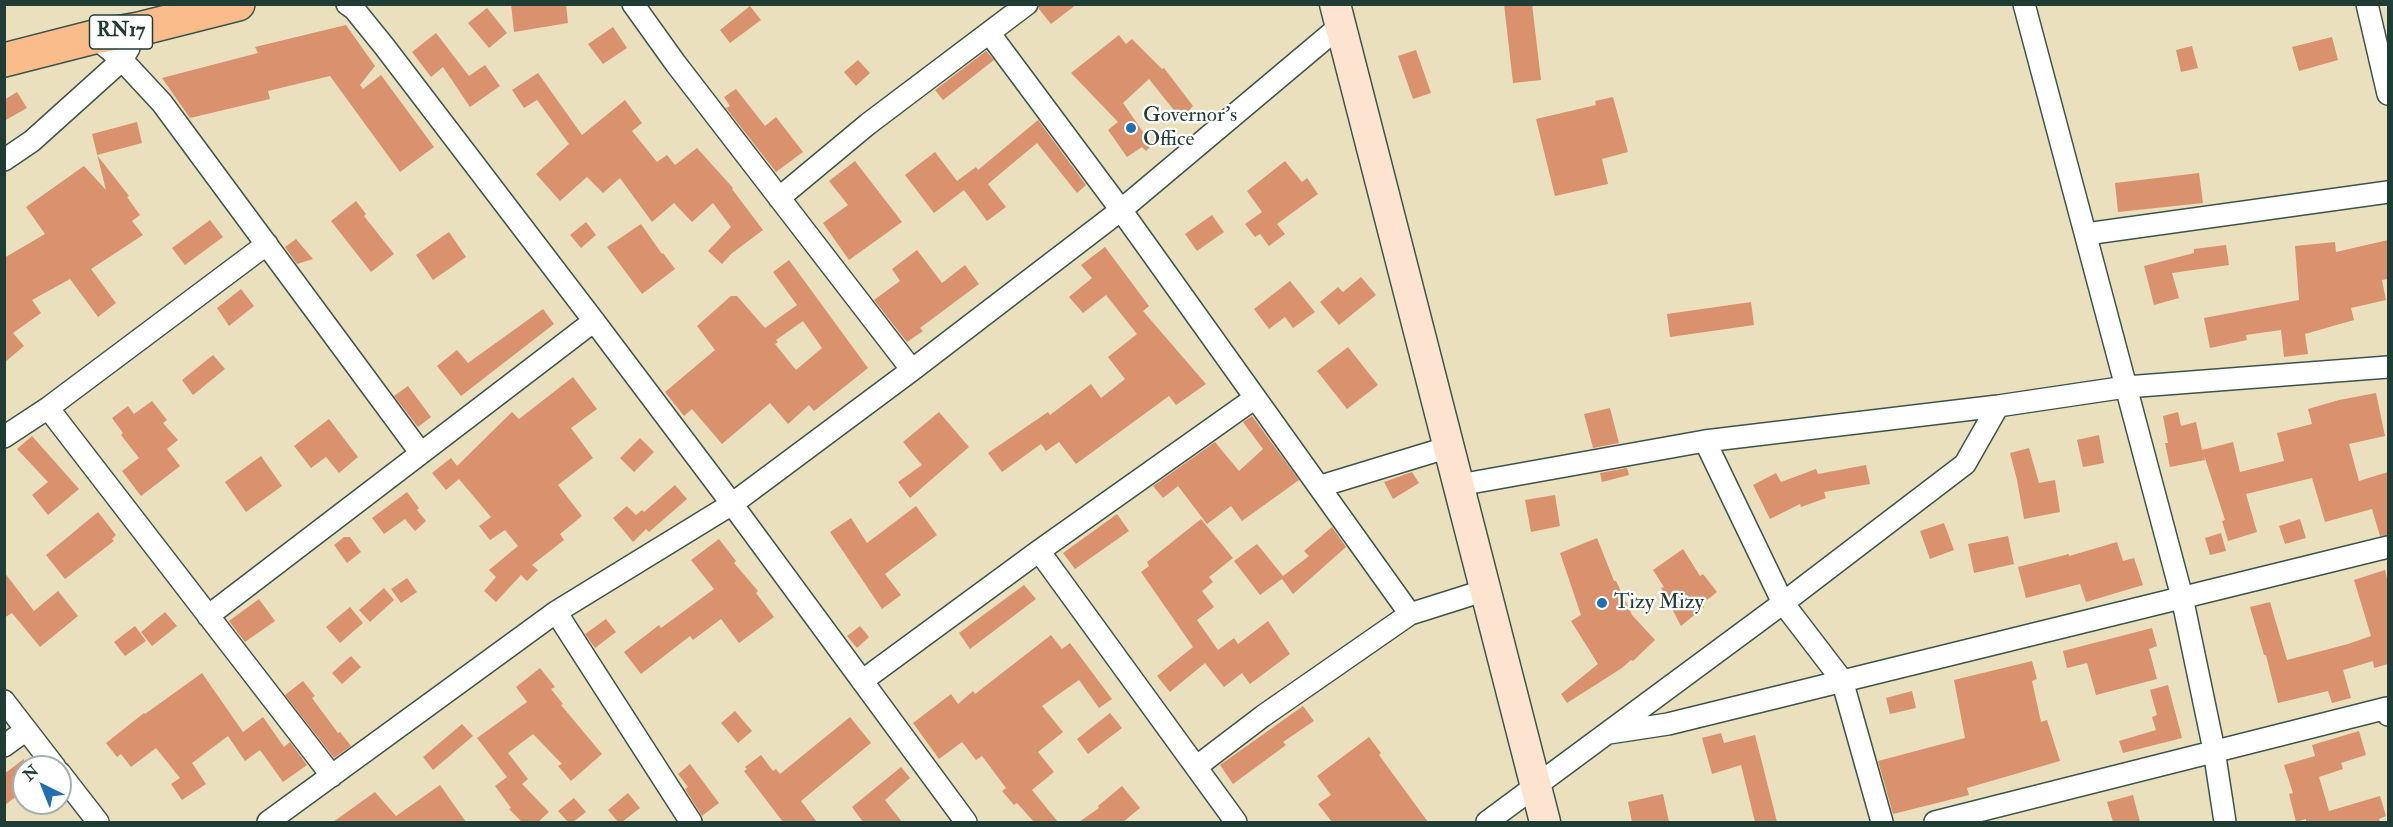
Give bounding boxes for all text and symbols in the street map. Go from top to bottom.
road number: RN17 [90,15,152,49]
place label: Governor's Office [1143,103,1237,153]
marker: Governor's Office [1124,121,1138,135]
place label: Tizy Mizy [1614,590,1704,616]
marker: Tizy Mizy [1595,596,1609,610]
north arrow [12,755,72,815]
text: N [19,761,43,786]

